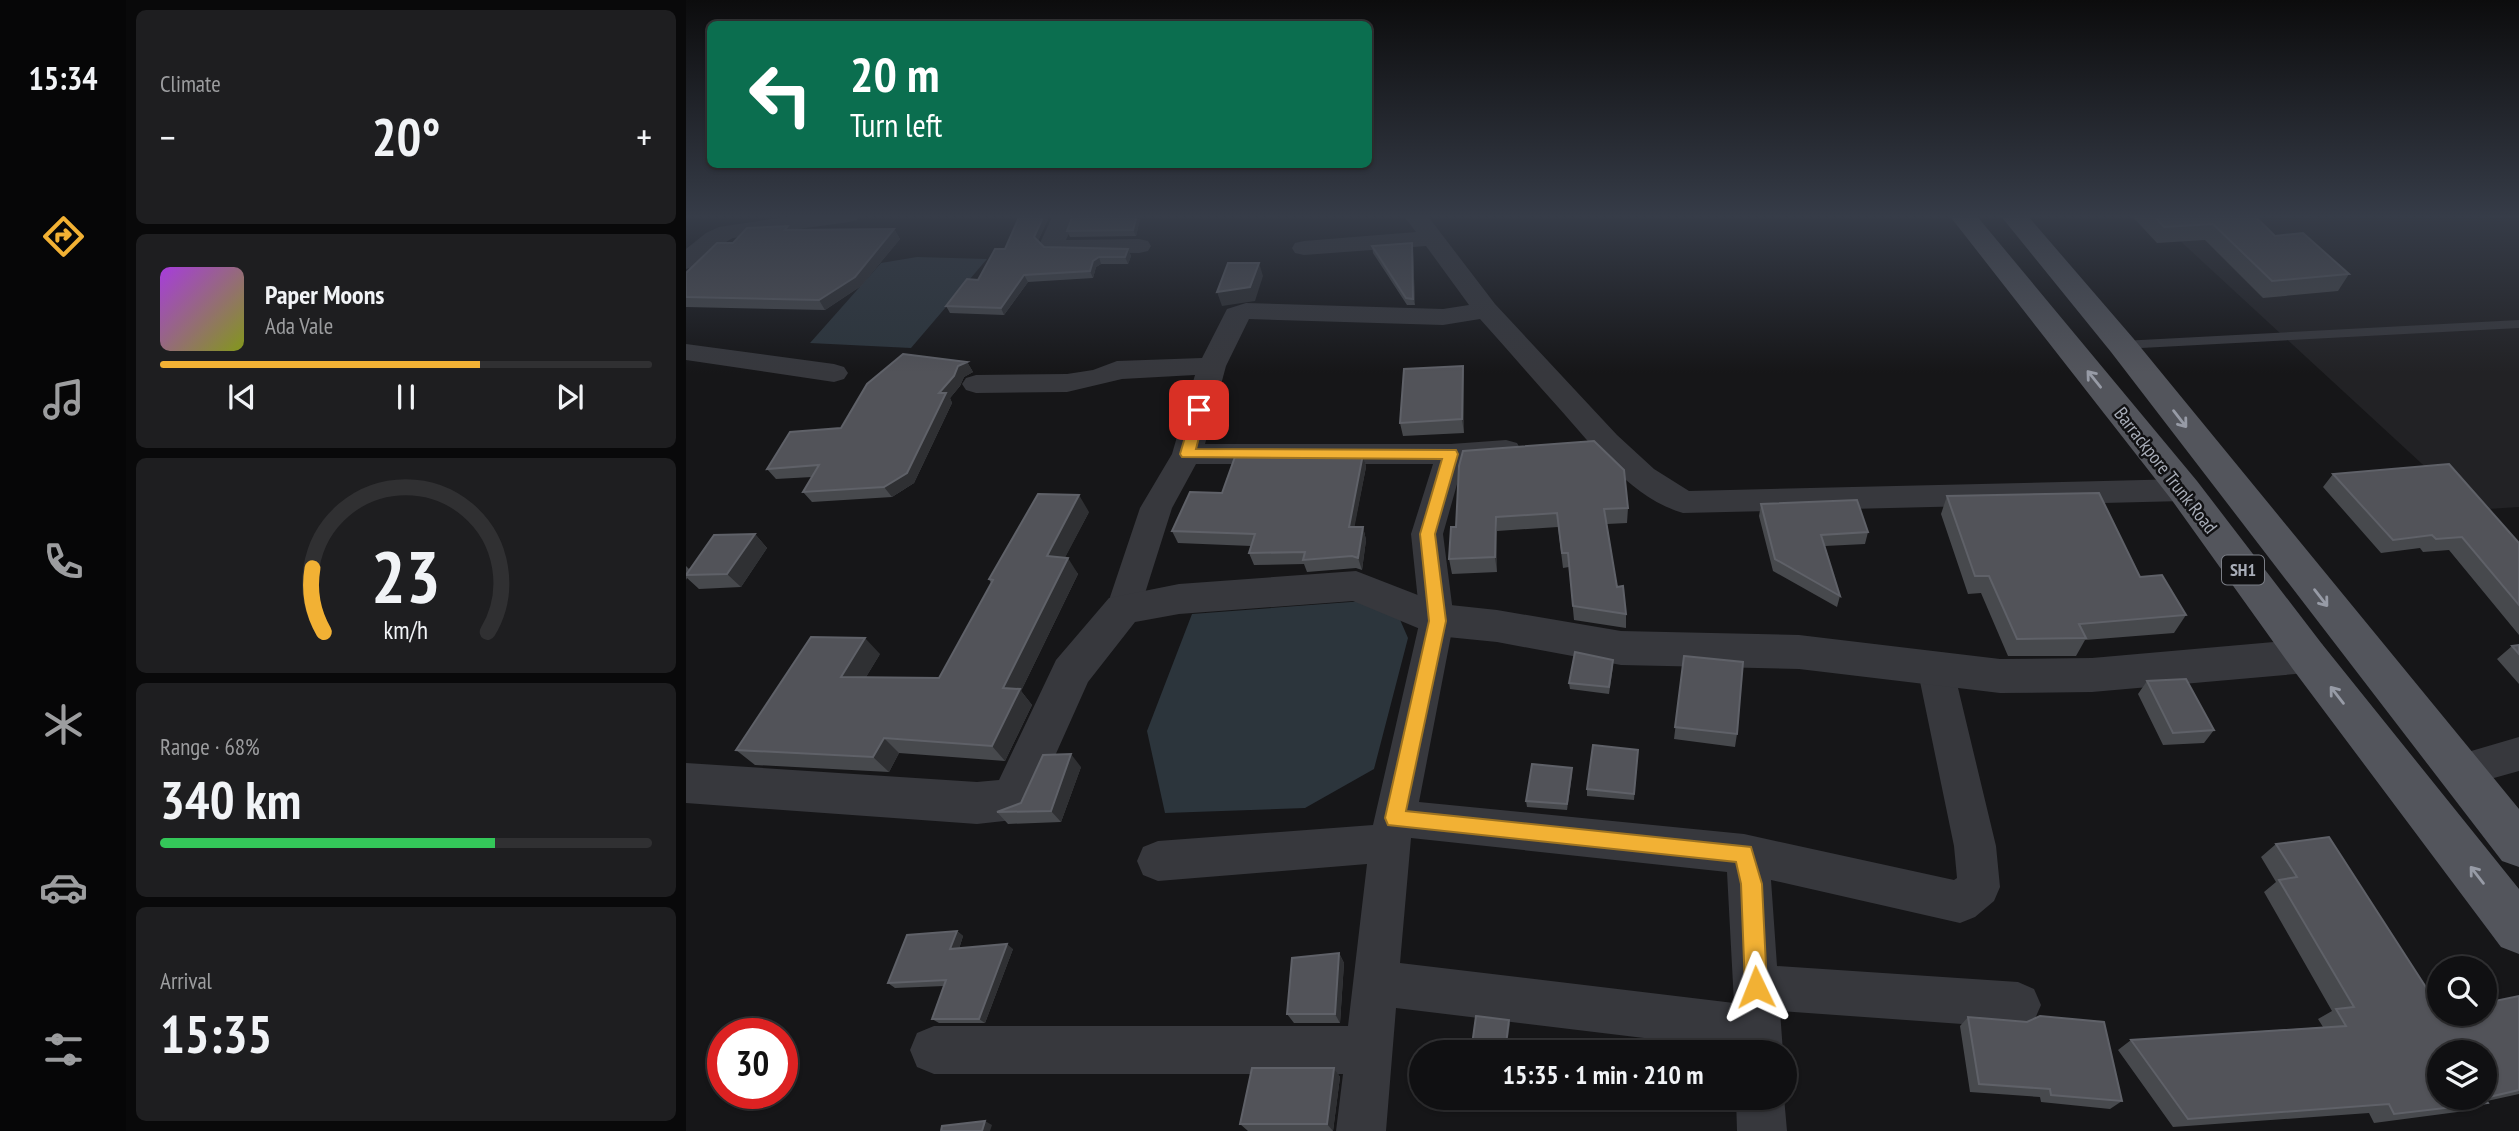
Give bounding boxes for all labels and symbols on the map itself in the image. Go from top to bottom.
one-way arrow [2086,371,2102,389]
pin [1169,380,1229,440]
street label: Barrackpore Trunk Road [2109,402,2223,538]
one-way arrow [2173,410,2188,428]
road number: SH1 [2222,556,2264,584]
one-way arrow [2314,588,2329,606]
one-way arrow [2330,687,2345,705]
one-way arrow [2469,866,2484,885]
position arrow [1719,950,1793,1024]
speed limit sign: 30 [707,1018,798,1109]

